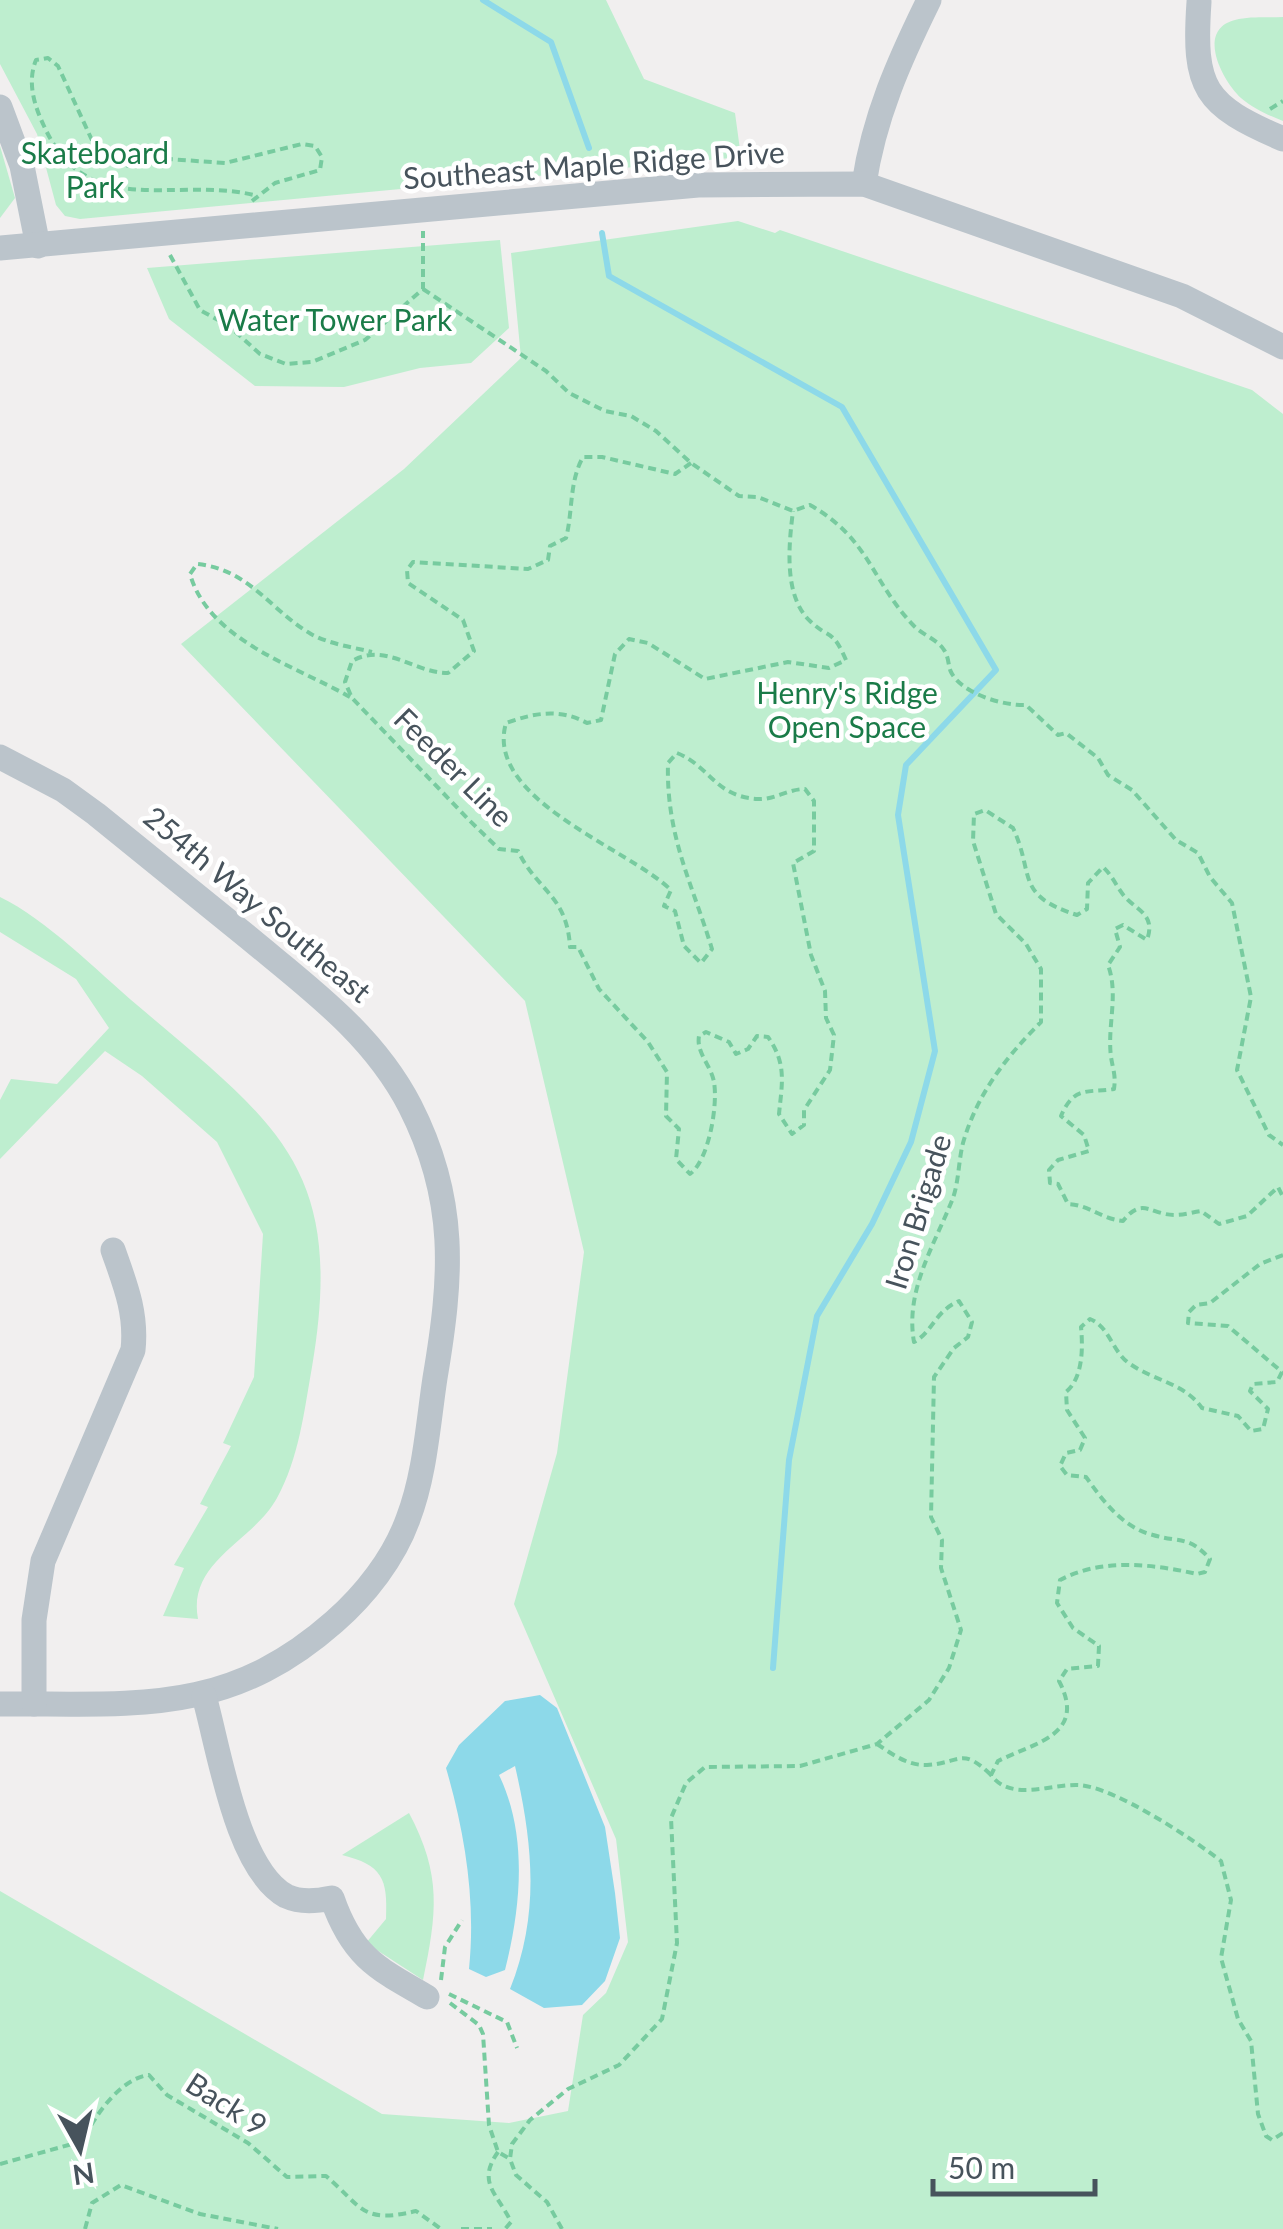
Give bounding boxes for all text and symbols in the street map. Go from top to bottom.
street label: Southeast Maple Ridge Drive [402,133,786,195]
park label: Skateboard Park [21,134,169,204]
park label: Water Tower Park [218,301,453,337]
park label: Henry's Ridge Open Space [756,674,938,744]
street label: Feeder Line [388,700,521,833]
street label: 254th Way Southeast [137,798,379,1009]
street label: Iron Brigade [876,1130,958,1293]
street label: Back 9 [180,2064,274,2143]
north arrow [30,2099,130,2199]
scale bar [933,2134,1096,2196]
text: 50 m [948,2149,1015,2185]
text: N [71,2156,97,2193]

